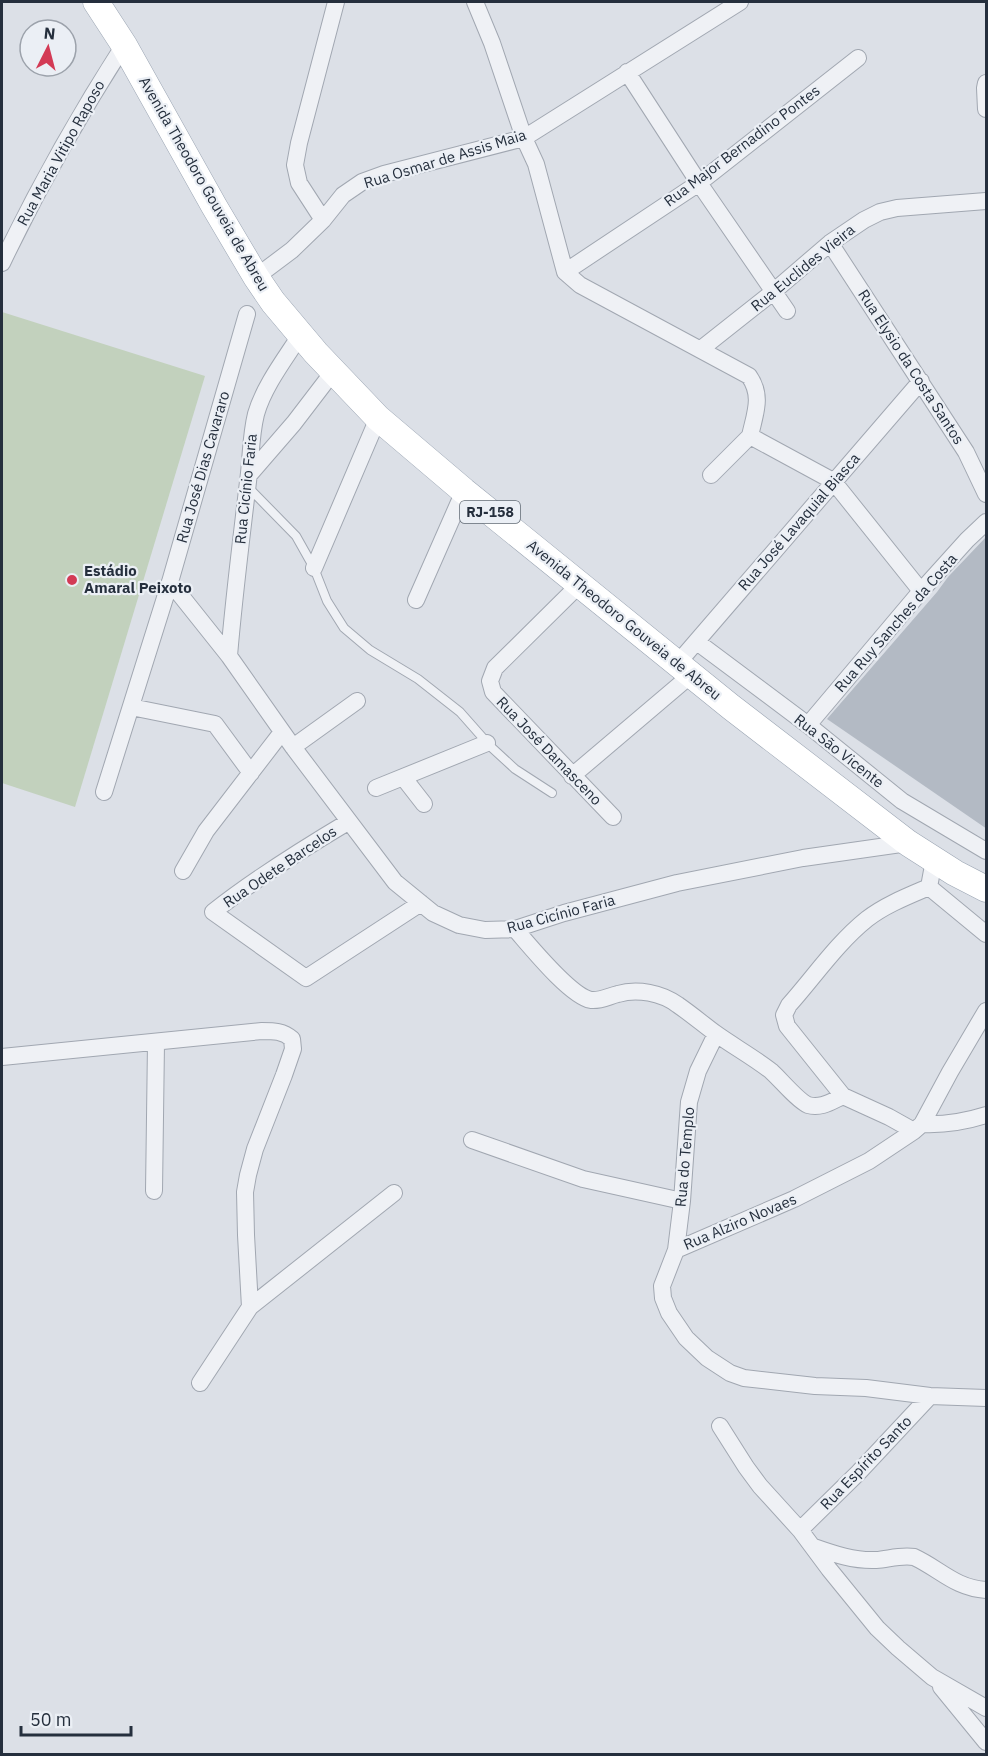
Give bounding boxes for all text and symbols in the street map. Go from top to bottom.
north arrow [18,18,78,78]
text: N [43,23,56,44]
street label: Avenida Theodoro Gouveia de Abreu [135,73,274,294]
street label: Rua Maria Vitipo Raposo [13,77,109,229]
street label: Rua Major Bernadino Pontes [660,81,823,211]
street label: Rua Osmar de Assis Maia [361,125,528,192]
street label: Rua Euclides Vieira [747,220,859,315]
street label: Rua Elysio da Costa Santos [854,286,969,448]
street label: Rua José Dias Cavararo [172,389,233,545]
street label: Rua Cicínio Faria [230,433,261,545]
street label: Rua José Lavaquial Biasca [734,449,864,594]
road number: RJ-158 [460,501,520,523]
street label: Avenida Theodoro Gouveia de Abreu [523,535,725,704]
street label: Rua Ruy Sanches da Costa [830,549,961,696]
place label: Estádio Amaral Peixoto [84,561,192,597]
marker: Estádio Amaral Peixoto [65,573,79,587]
street label: Rua José Damasceno [493,692,606,809]
street label: Rua São Vicente [791,710,888,792]
street label: Rua Odete Barcelos [219,822,340,912]
street label: Rua Cicínio Faria [505,890,617,937]
street label: Rua do Templo [671,1106,698,1208]
street label: Rua Alziro Novaes [680,1189,799,1254]
street label: Rua Espírito Santo [816,1412,915,1514]
scale bar [21,1699,130,1737]
text: 50 m [30,1708,72,1731]

